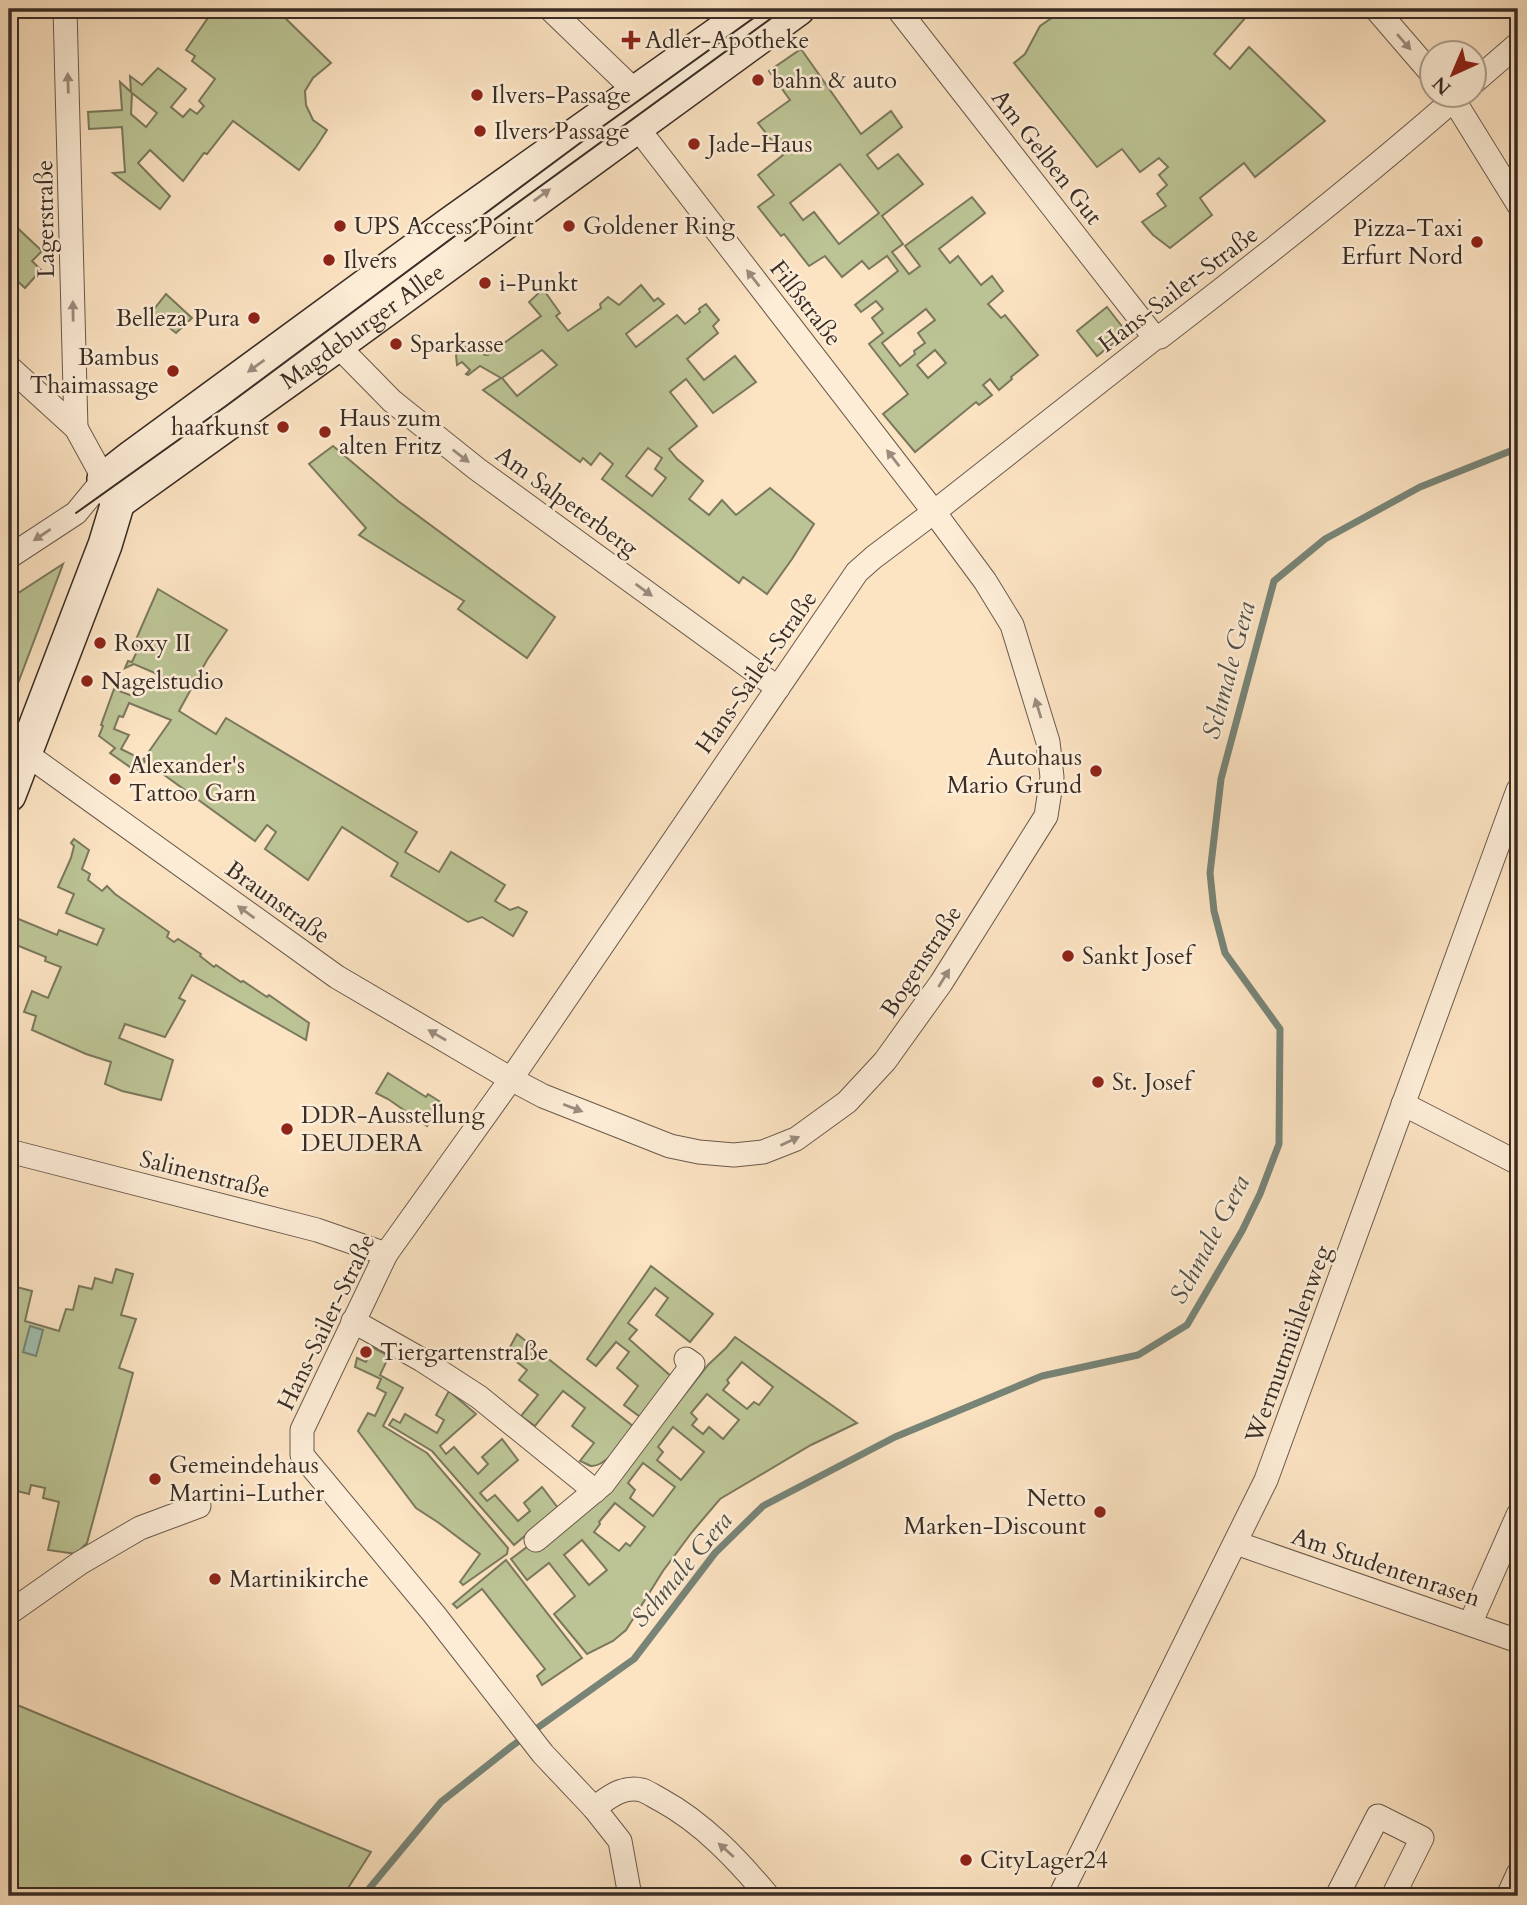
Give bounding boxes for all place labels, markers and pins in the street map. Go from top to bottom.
place label: Adler-Apotheke [645,24,810,57]
marker: Adler-Apotheke [623,32,639,48]
place label: bahn & auto [772,64,897,97]
marker: bahn & auto [750,72,766,88]
place label: Ilvers-Passage [491,79,631,112]
marker: Ilvers-Passage [469,87,485,103]
place label: Ilvers Passage [494,115,630,148]
marker: Ilvers Passage [472,123,488,139]
place label: Jade-Haus [705,128,813,161]
marker: Jade-Haus [686,136,702,152]
place label: UPS Access Point [354,210,534,243]
place label: Goldener Ring [583,210,736,243]
place label: Pizza-Taxi Erfurt Nord [1341,212,1463,273]
marker: UPS Access Point [332,218,348,234]
marker: Goldener Ring [561,218,577,234]
marker: Pizza-Taxi Erfurt Nord [1469,234,1485,250]
place label: Ilvers [343,244,397,277]
marker: Ilvers [321,252,337,268]
place label: i-Punkt [499,267,578,300]
marker: i-Punkt [477,275,493,291]
place label: Belleza Pura [116,302,241,335]
marker: Belleza Pura [246,310,262,326]
place label: Sparkasse [410,328,504,361]
marker: Sparkasse [388,336,404,352]
place label: Bambus Thaimassage [30,341,159,402]
marker: Bambus Thaimassage [165,363,181,379]
place label: Haus zum alten Fritz [339,402,442,463]
place label: haarkunst [171,411,269,444]
marker: haarkunst [275,419,291,435]
marker: Haus zum alten Fritz [317,424,333,440]
place label: Roxy II [114,627,191,660]
marker: Roxy II [92,635,108,651]
place label: Nagelstudio [101,665,224,698]
marker: Nagelstudio [79,673,95,689]
place label: Autohaus Mario Grund [947,741,1082,802]
place label: Alexander's Tattoo Garn [129,749,257,810]
marker: Autohaus Mario Grund [1088,763,1104,779]
marker: Alexander's Tattoo Garn [107,771,123,787]
place label: Sankt Josef [1082,940,1196,973]
marker: Sankt Josef [1060,948,1076,964]
place label: St. Josef [1112,1066,1195,1099]
marker: St. Josef [1090,1074,1106,1090]
place label: DDR-Ausstellung DEUDERA [301,1099,485,1160]
marker: DDR-Ausstellung DEUDERA [279,1121,295,1137]
place label: Tiergartenstraße [380,1336,549,1369]
marker: Tiergartenstraße [358,1344,374,1360]
place label: Gemeindehaus Martini-Luther [169,1449,324,1510]
marker: Gemeindehaus Martini-Luther [147,1471,163,1487]
place label: Netto Marken-Discount [904,1482,1086,1543]
marker: Netto Marken-Discount [1092,1504,1108,1520]
place label: Martinikirche [229,1563,369,1596]
marker: Martinikirche [207,1571,223,1587]
place label: CityLager24 [980,1844,1108,1877]
marker: CityLager24 [958,1852,974,1868]

